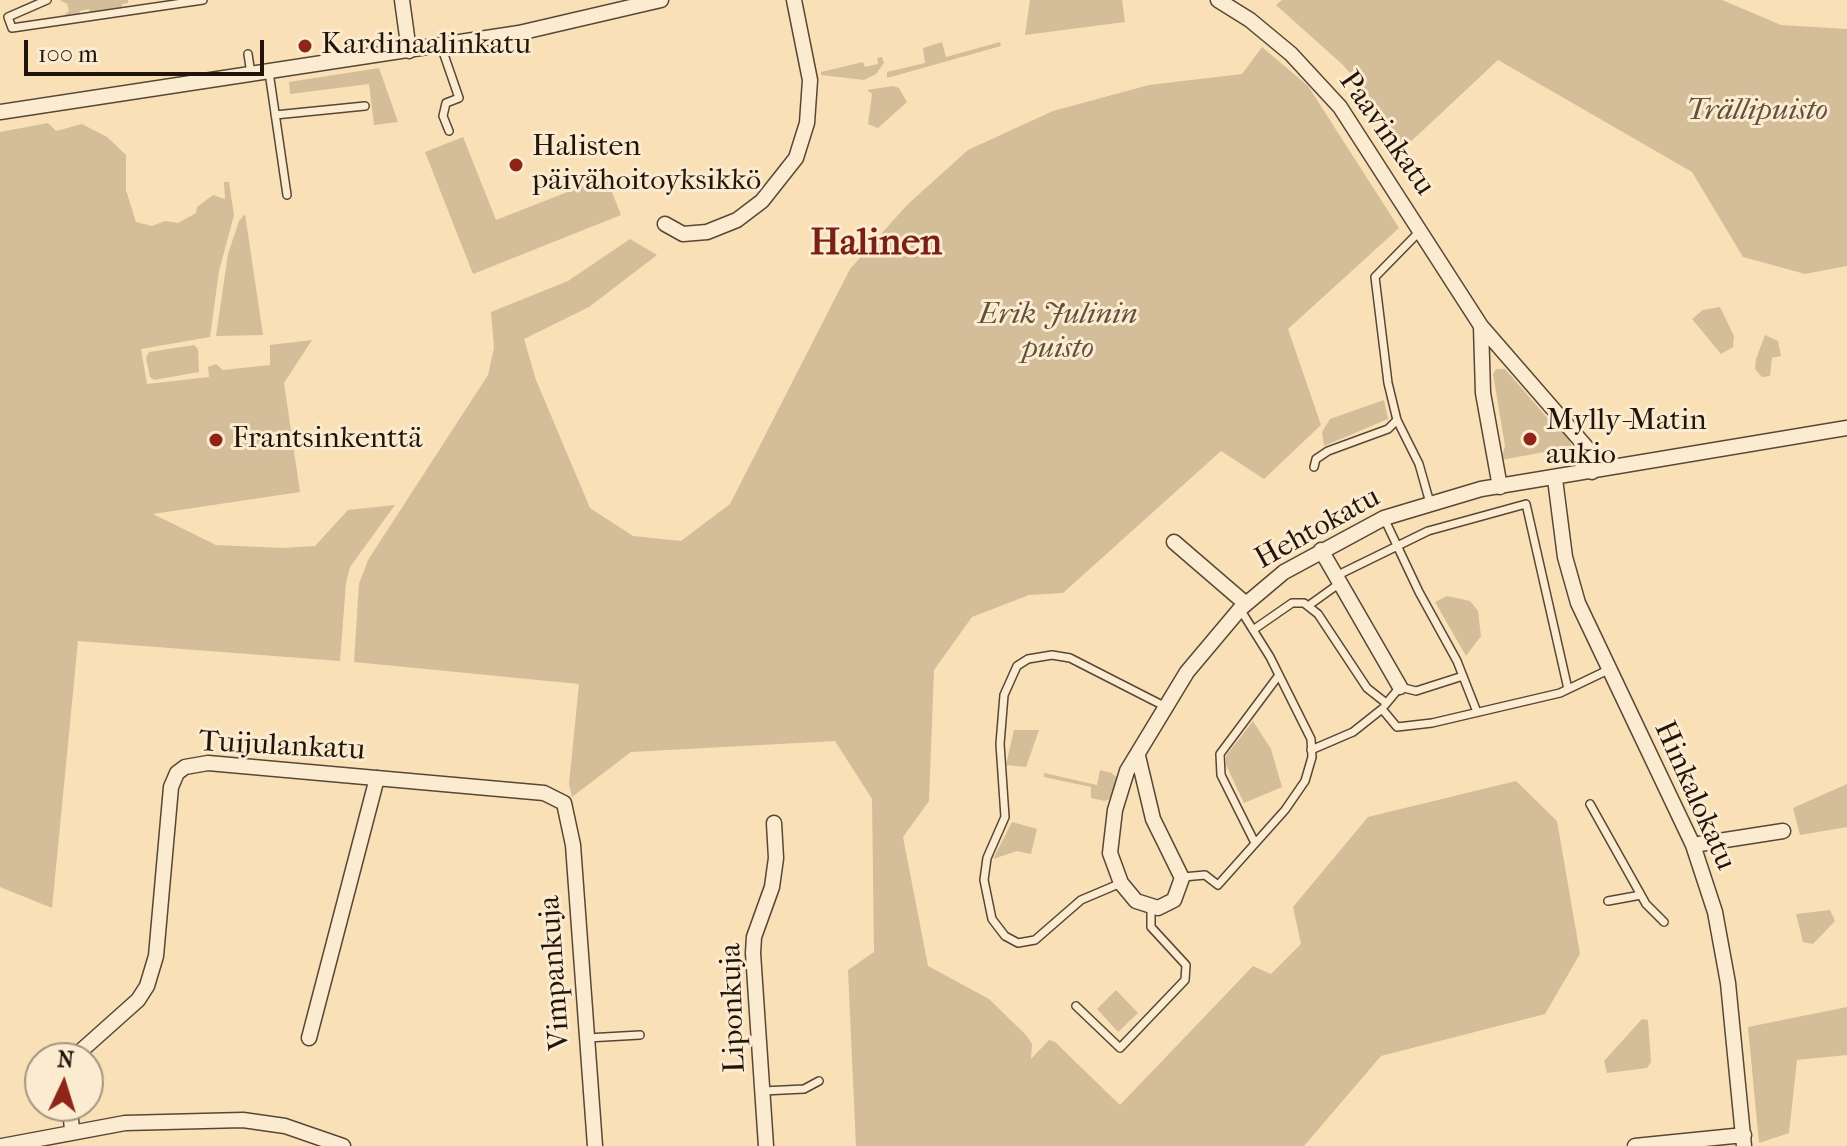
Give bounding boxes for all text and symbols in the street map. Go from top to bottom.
scale bar [28,24,268,74]
place label: Kardinaalinkatu [321,28,531,64]
marker: Kardinaalinkatu [296,37,314,55]
text: 100 m [38,40,98,68]
street label: Paavinkatu [1330,65,1442,203]
park label: Trällipuisto [1686,94,1828,130]
place label: Halisten päivähoitoyksikkö [532,130,761,200]
marker: Halisten päivähoitoyksikkö [507,156,525,174]
district label: Halinen [810,222,942,268]
park label: Erik Julinin puisto [978,298,1138,368]
place label: Mylly-Matin aukio [1546,404,1707,474]
place label: Frantsinkenttä [232,422,422,458]
marker: Mylly-Matin aukio [1521,430,1539,448]
marker: Frantsinkenttä [207,431,225,449]
street label: Hehtokatu [1249,480,1387,578]
street label: Hinkalokatu [1645,716,1743,876]
street label: Tuijulankatu [198,725,366,769]
street label: Vimpankuja [533,895,579,1051]
street label: Liponkuja [714,943,754,1073]
north arrow [24,1042,104,1122]
text: N [56,1047,75,1074]

